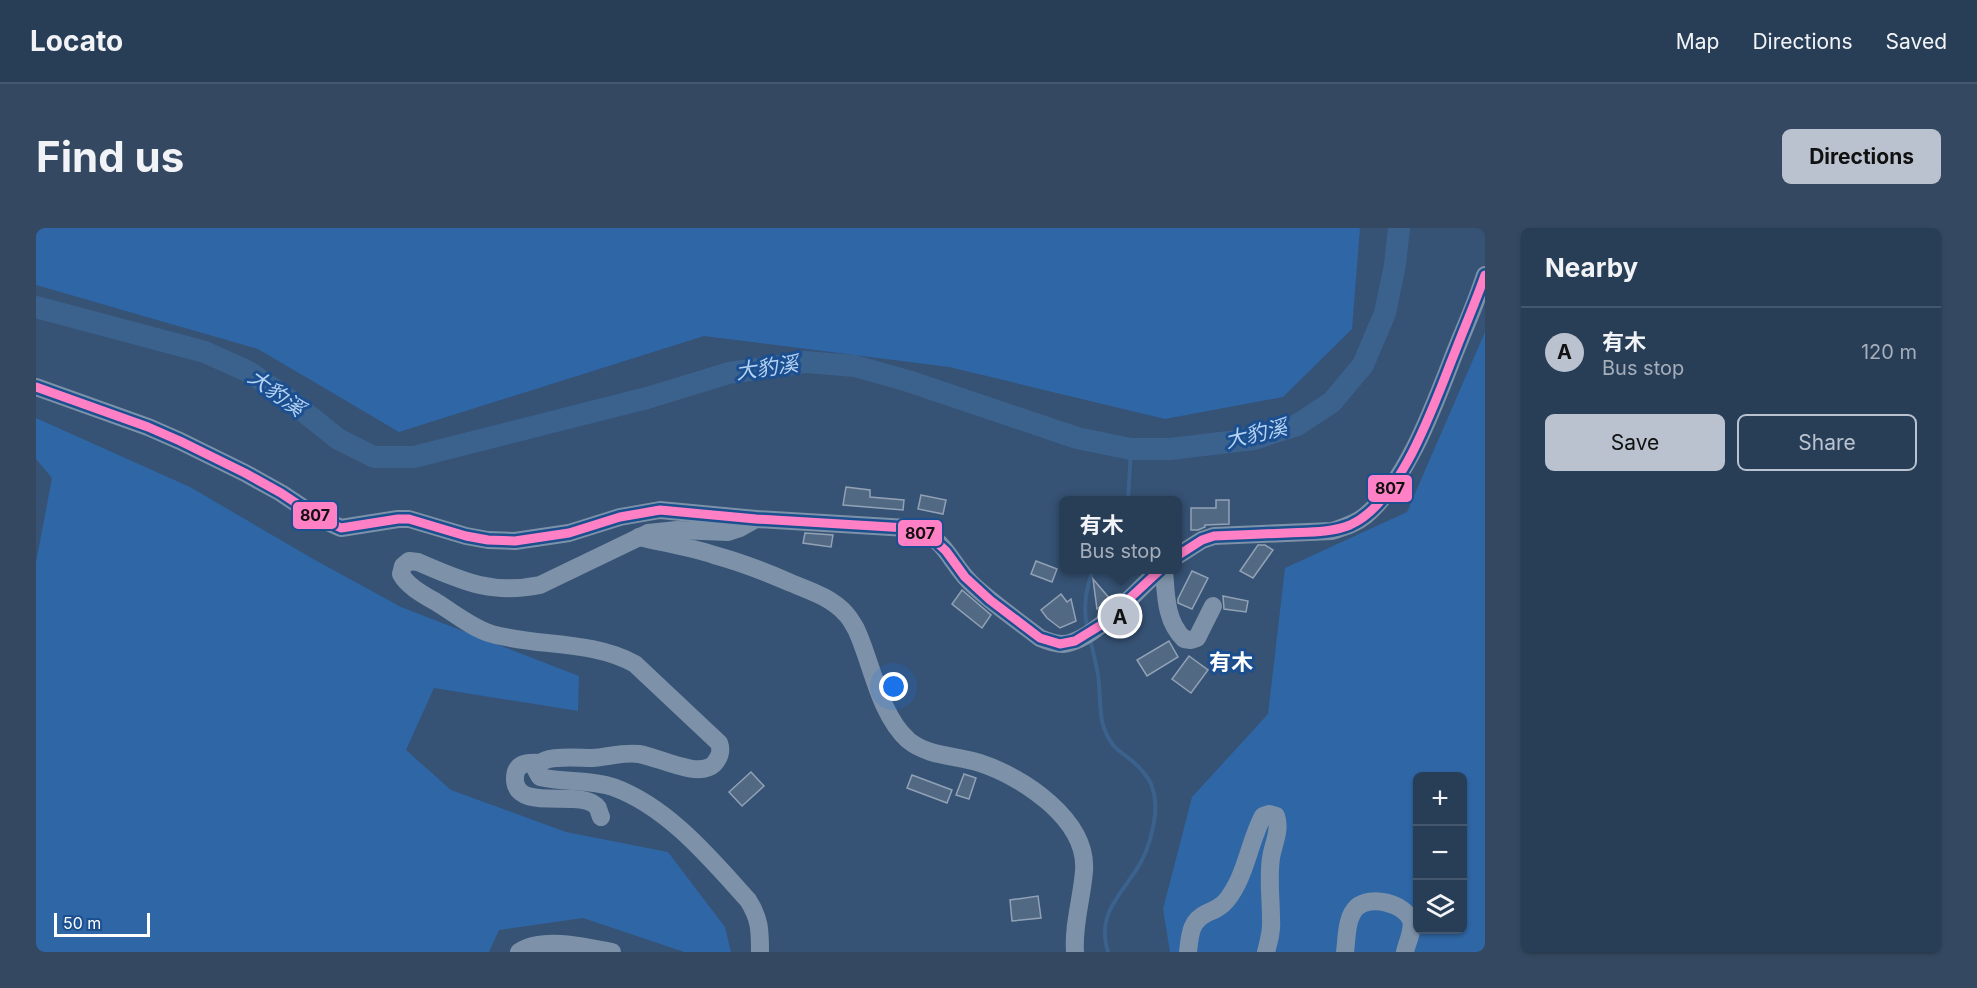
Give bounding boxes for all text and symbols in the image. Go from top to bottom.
text: Locato [30,24,123,58]
text: Map [1676,29,1719,54]
text: Directions [1752,29,1853,54]
text: Saved [1886,29,1947,54]
button: Directions [1782,129,1941,184]
text: Find us [36,131,184,182]
text: Nearby [1545,252,1638,283]
text: 有木 [1602,329,1646,355]
text: A [1557,340,1572,364]
text: 120 m [1861,340,1917,364]
water label: 大豹溪 [734,350,803,384]
text: Bus stop [1602,356,1684,380]
water label: 大豹溪 [243,364,312,423]
water label: 大豹溪 [1222,414,1292,453]
button: Save [1545,414,1725,471]
button: Share [1737,414,1917,471]
line badge: 807 [1367,474,1413,503]
text: 807 [1375,478,1405,498]
popup [1059,496,1182,574]
line badge: 807 [292,501,338,530]
text: 807 [300,505,330,525]
text: 有木 [1079,512,1123,538]
line badge: 807 [897,519,943,547]
text: 807 [905,523,935,543]
text: Bus stop [1079,539,1162,563]
pin: A [1100,594,1140,638]
district label: 有木 [1209,649,1253,675]
your location [879,672,908,701]
map controls [1413,772,1467,934]
button: + [1413,772,1467,826]
button: − [1413,826,1467,880]
button: layers [1413,880,1467,934]
scale bar [54,910,150,938]
text: 50 m [63,913,101,933]

